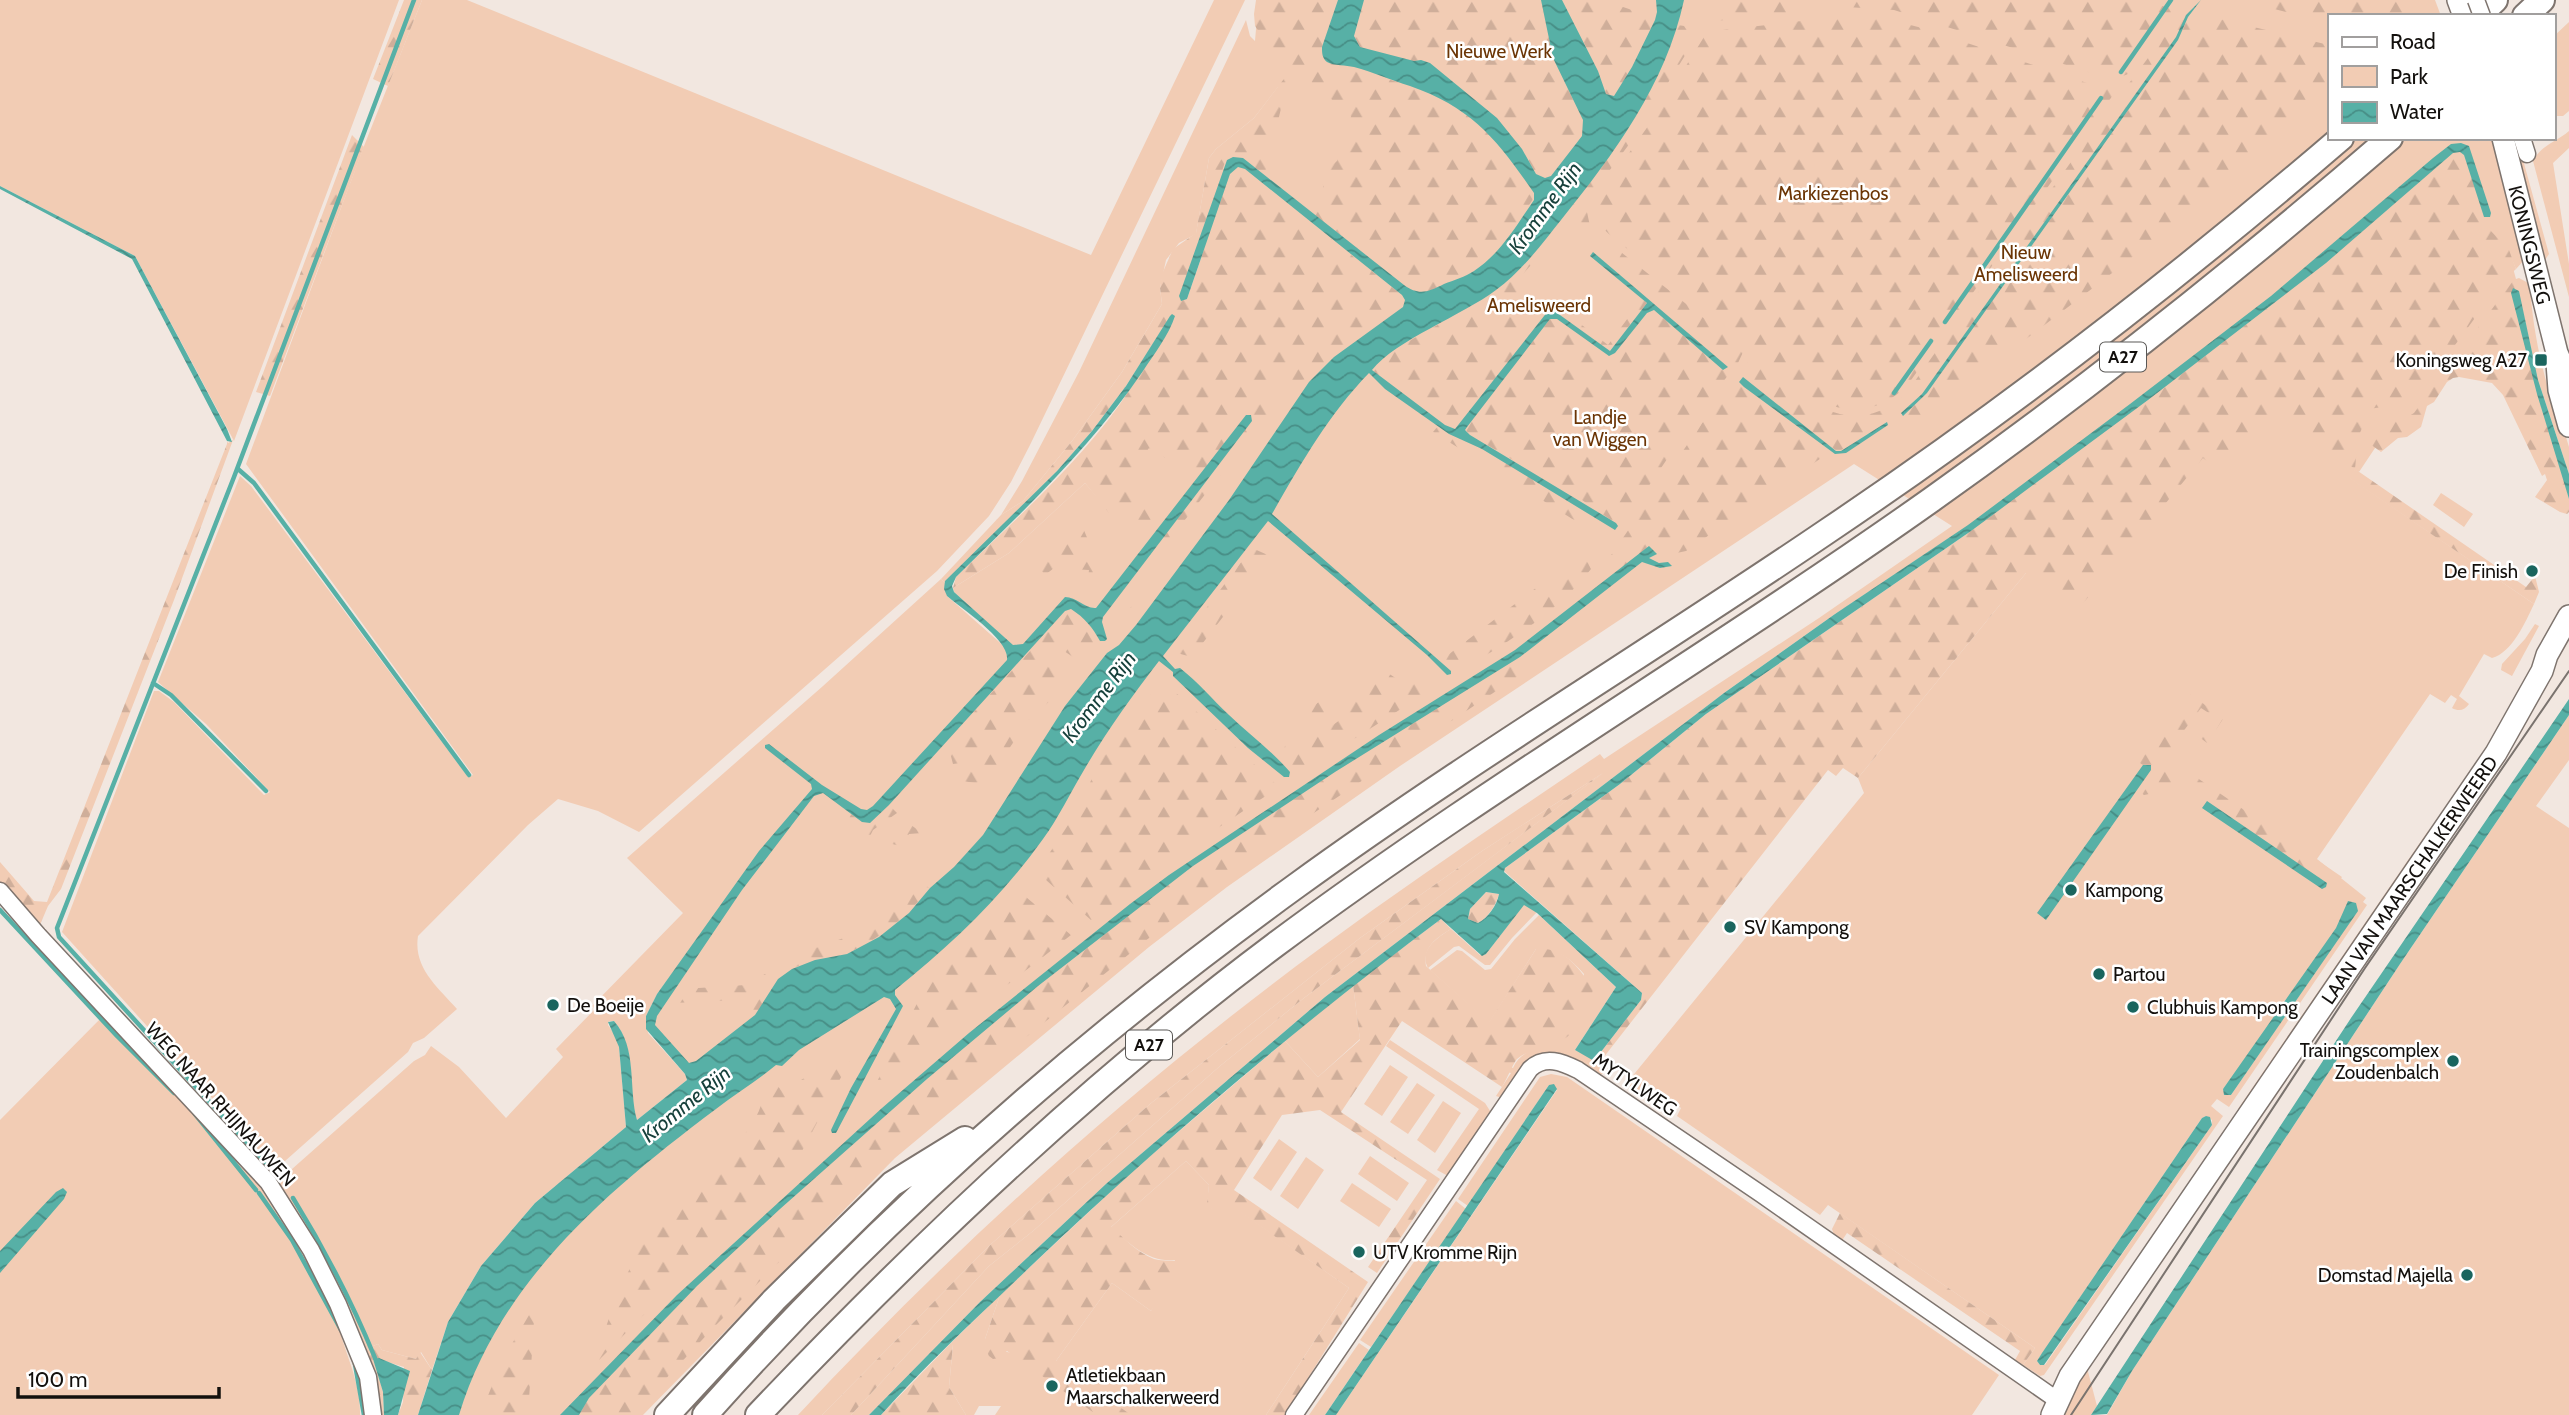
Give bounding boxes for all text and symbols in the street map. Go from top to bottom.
legend [2328,14,2555,140]
text: Road [2390,29,2436,54]
park label: Nieuwe Werk [1446,40,1553,63]
text: Park [2390,64,2428,89]
text: Water [2390,99,2444,124]
water label: Kromme Rijn [1503,157,1587,259]
park label: Markiezenbos [1778,182,1888,205]
street label: KONINGSWEG [2503,183,2555,307]
park label: Nieuw Amelisweerd [1974,241,2078,286]
park label: Amelisweerd [1487,294,1591,317]
road number: A27 [2100,342,2146,372]
place label: Koningsweg A27 [2395,349,2527,372]
marker: Koningsweg A27 [2533,352,2549,368]
park label: Landje van Wiggen [1553,406,1647,451]
place label: De Finish [2444,560,2518,583]
marker: De Finish [2524,563,2540,579]
water label: Kromme Rijn [1056,646,1142,748]
street label: LAAN VAN MAARSCHALKERWEERD [2317,751,2503,1009]
place label: Kampong [2085,879,2163,902]
marker: Kampong [2063,882,2079,898]
place label: SV Kampong [1744,916,1849,939]
marker: SV Kampong [1722,919,1738,935]
place label: Partou [2113,963,2165,986]
marker: Partou [2091,966,2107,982]
place label: De Boeije [567,994,644,1017]
place label: Clubhuis Kampong [2147,996,2298,1019]
marker: De Boeije [545,997,561,1013]
marker: Clubhuis Kampong [2125,999,2141,1015]
street label: WEG NAAR RHIJNAUWEN [141,1018,300,1191]
road number: A27 [1126,1030,1172,1060]
place label: Trainingscomplex Zoudenbalch [2300,1039,2439,1084]
street label: MYTYLWEG [1588,1048,1681,1121]
marker: Trainingscomplex Zoudenbalch [2445,1053,2461,1069]
water label: Kromme Rijn [636,1060,736,1148]
place label: UTV Kromme Rijn [1373,1241,1517,1264]
marker: UTV Kromme Rijn [1351,1244,1367,1260]
place label: Domstad Majella [2318,1264,2453,1287]
marker: Domstad Majella [2459,1267,2475,1283]
scale bar [18,1356,219,1400]
place label: Atletiekbaan Maarschalkerweerd [1066,1364,1219,1409]
text: 100 m [28,1367,87,1392]
marker: Atletiekbaan Maarschalkerweerd [1044,1378,1060,1394]

